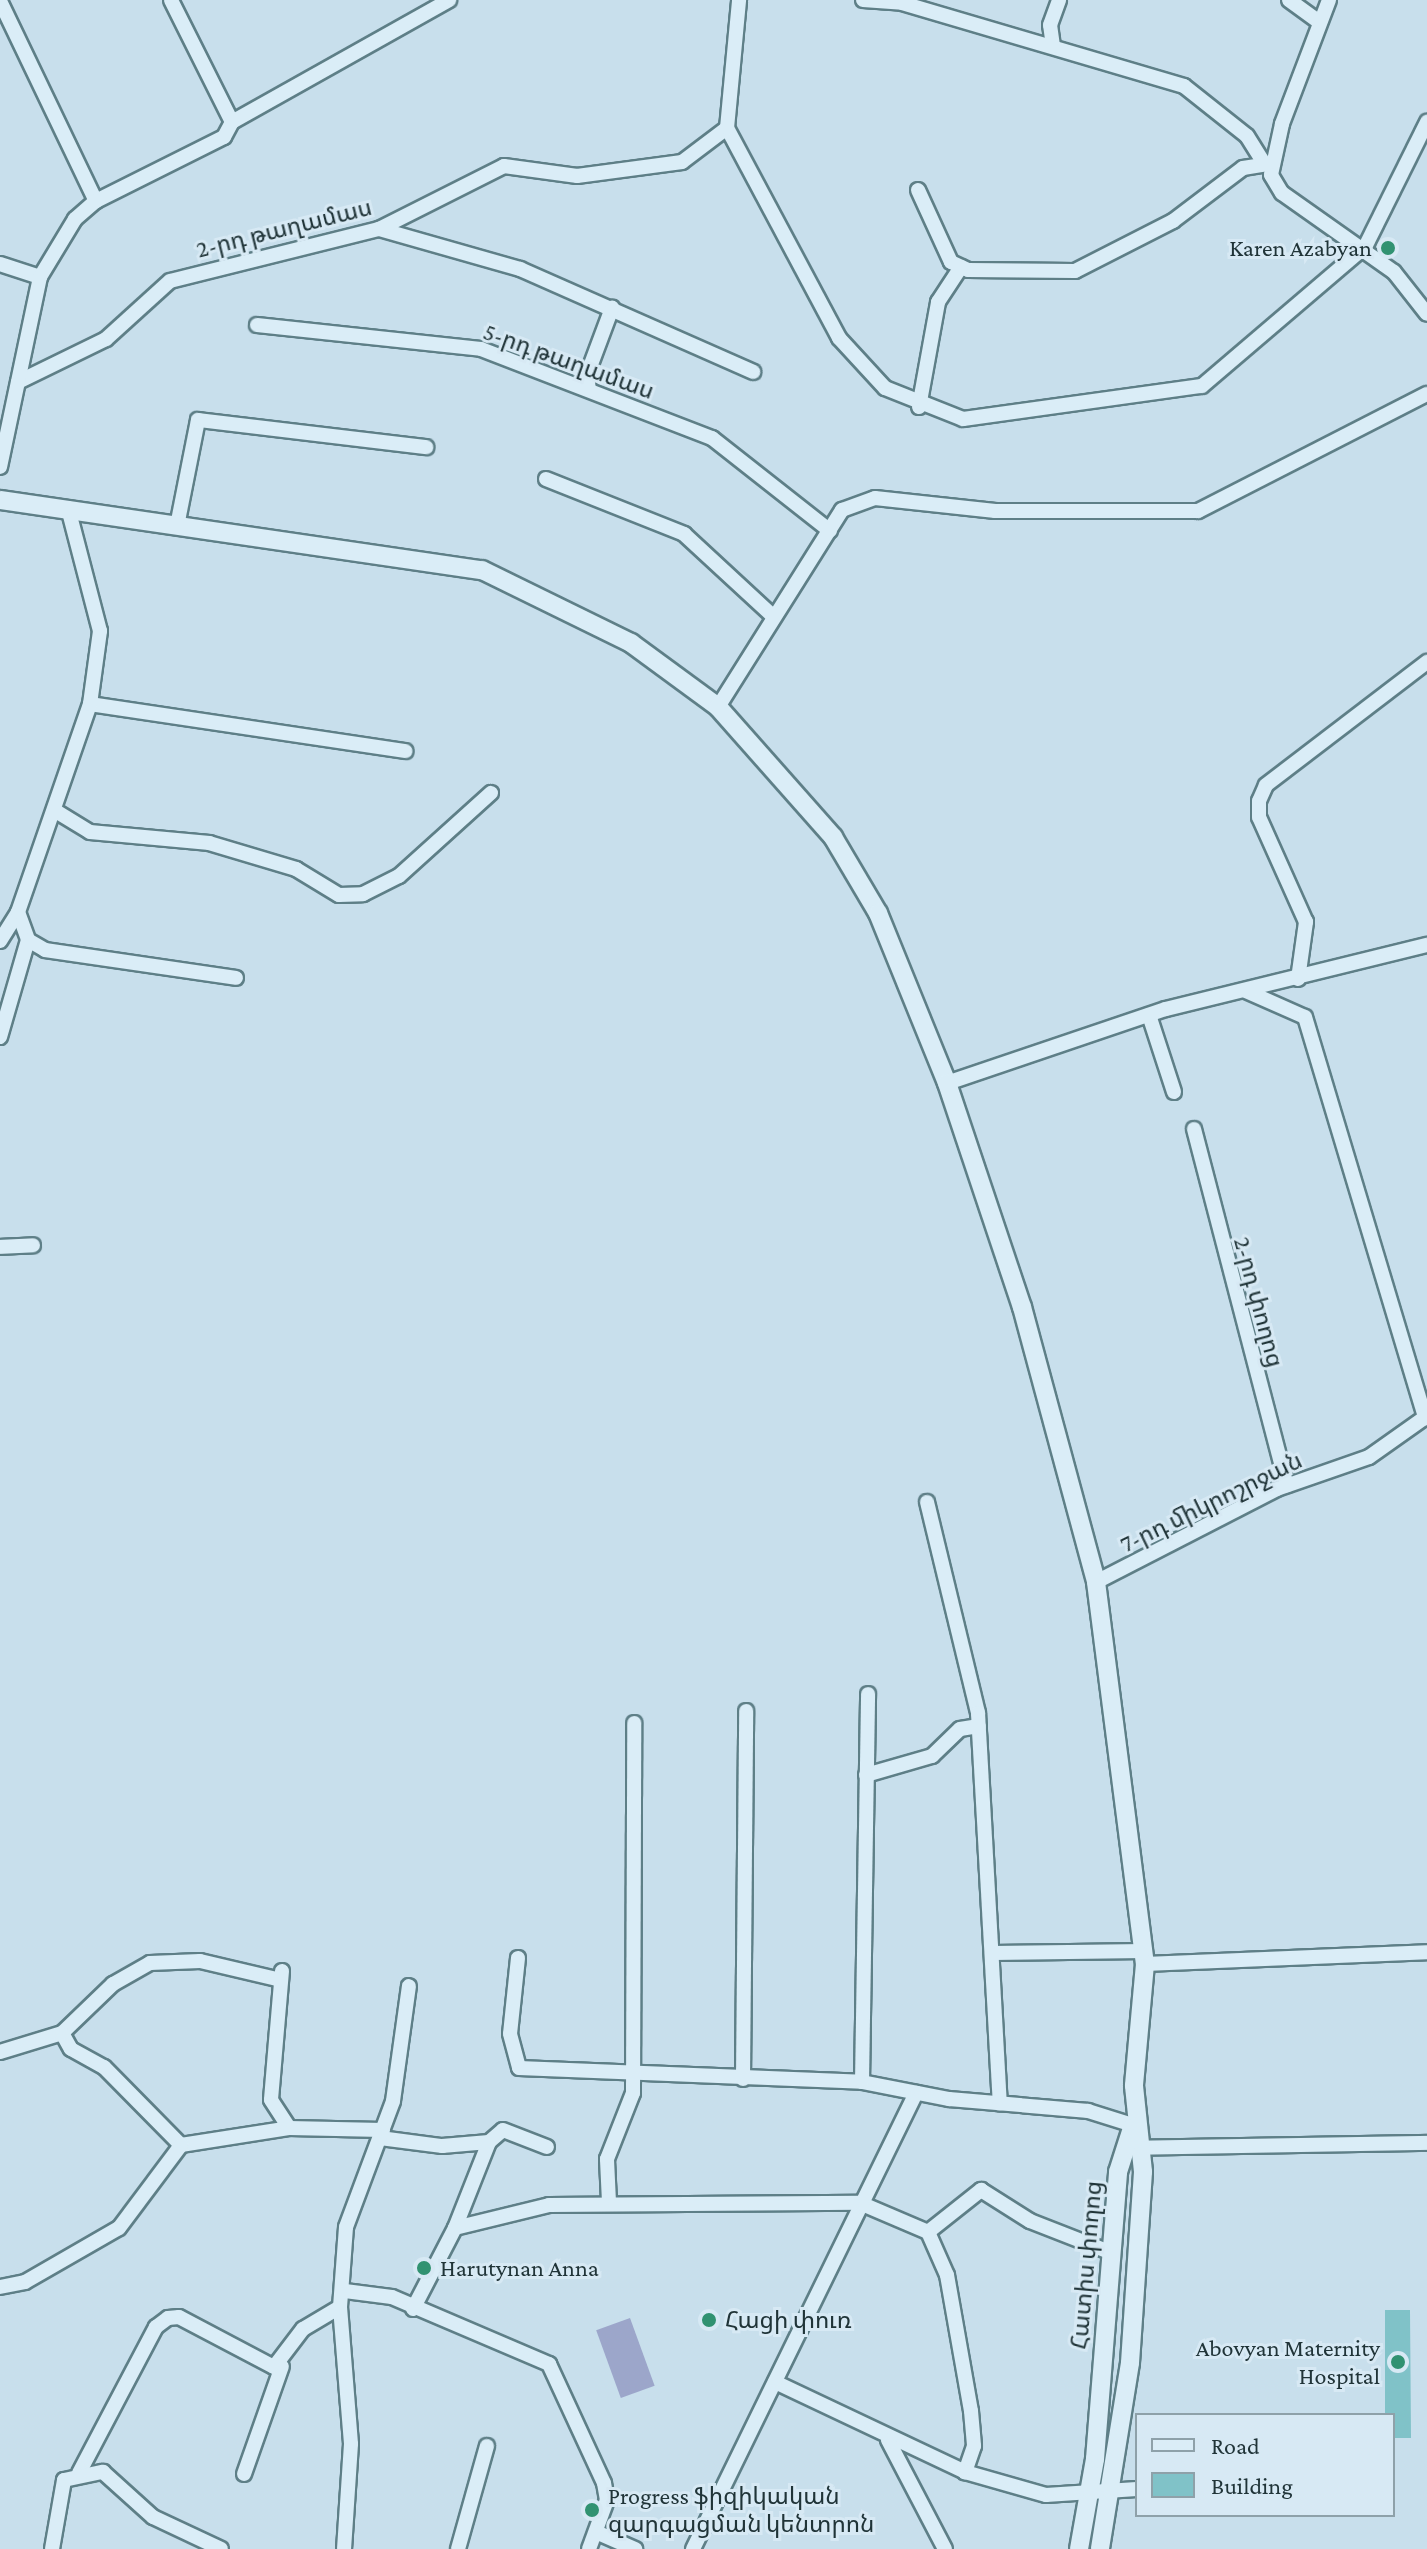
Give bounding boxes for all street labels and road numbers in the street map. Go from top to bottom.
street label: 2-րդ թաղամաս [193,192,375,264]
street label: 5-րդ թաղամաս [480,317,658,405]
street label: 2-րդ փողոց [1228,1234,1290,1370]
street label: 7-րդ միկրոշրջան [1115,1445,1307,1559]
street label: Հատիս փողոց [1064,2179,1108,2351]

